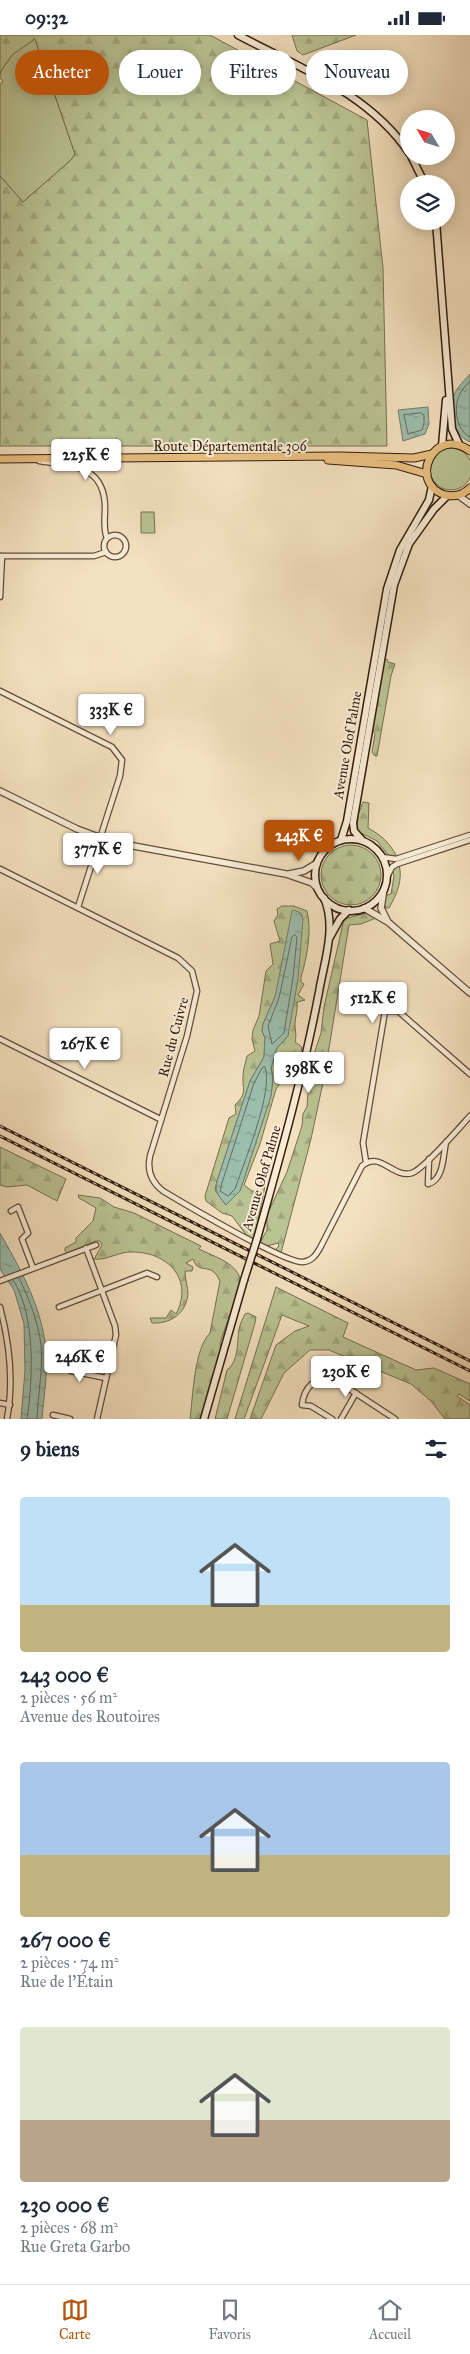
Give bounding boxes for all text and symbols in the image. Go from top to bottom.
text: 09:32 [25,6,68,29]
chip: Acheter [15,50,109,95]
chip: Louer [119,50,201,95]
chip: Filtres [211,50,296,95]
chip: Nouveau [306,50,408,95]
north arrow [400,110,455,165]
map controls [400,110,455,230]
button: layers [400,175,455,230]
street label: Route Départementale 306 [153,438,308,455]
pin: 225K € [45,439,127,481]
text: 225K € [62,445,110,464]
street label: Avenue Olof Palme [329,690,365,801]
pin: 333K € [70,693,152,736]
text: 333K € [89,700,133,719]
pin: 243K € [258,819,340,862]
text: 243K € [275,826,323,845]
pin: 377K € [57,833,139,875]
text: 377K € [74,839,122,858]
pin: 512K € [332,981,414,1024]
text: 512K € [350,988,396,1007]
street label: Rue du Cuivre [155,995,192,1079]
pin: 267K € [44,1027,126,1070]
text: 267K € [60,1034,110,1053]
pin: 398K € [268,1051,350,1094]
text: 398K € [285,1058,333,1077]
street label: Avenue Olof Palme [238,1123,285,1234]
pin: 246K € [39,1341,121,1383]
text: 246K € [55,1347,105,1366]
pin: 230K € [305,1355,387,1398]
text: 230K € [322,1362,370,1381]
icon: filters [422,1435,450,1463]
text: 9 biens [20,1436,79,1462]
icon: home [190,1530,280,1620]
text: 243 000 € [20,1662,109,1688]
text: 2 pièces · 56 m² [20,1688,117,1707]
text: Avenue des Routoires [20,1707,160,1726]
icon: home [190,1795,280,1885]
text: 267 000 € [20,1927,111,1953]
text: 2 pièces · 74 m² [20,1953,119,1972]
text: Rue de l'Étain [20,1972,113,1991]
icon: home [190,2060,280,2150]
text: 230 000 € [20,2192,109,2218]
text: 2 pièces · 68 m² [20,2218,118,2237]
text: Rue Greta Garbo [20,2237,130,2256]
tab: Carte [59,2296,90,2343]
tab: Favoris [208,2296,251,2343]
tab: Accueil [369,2296,411,2343]

